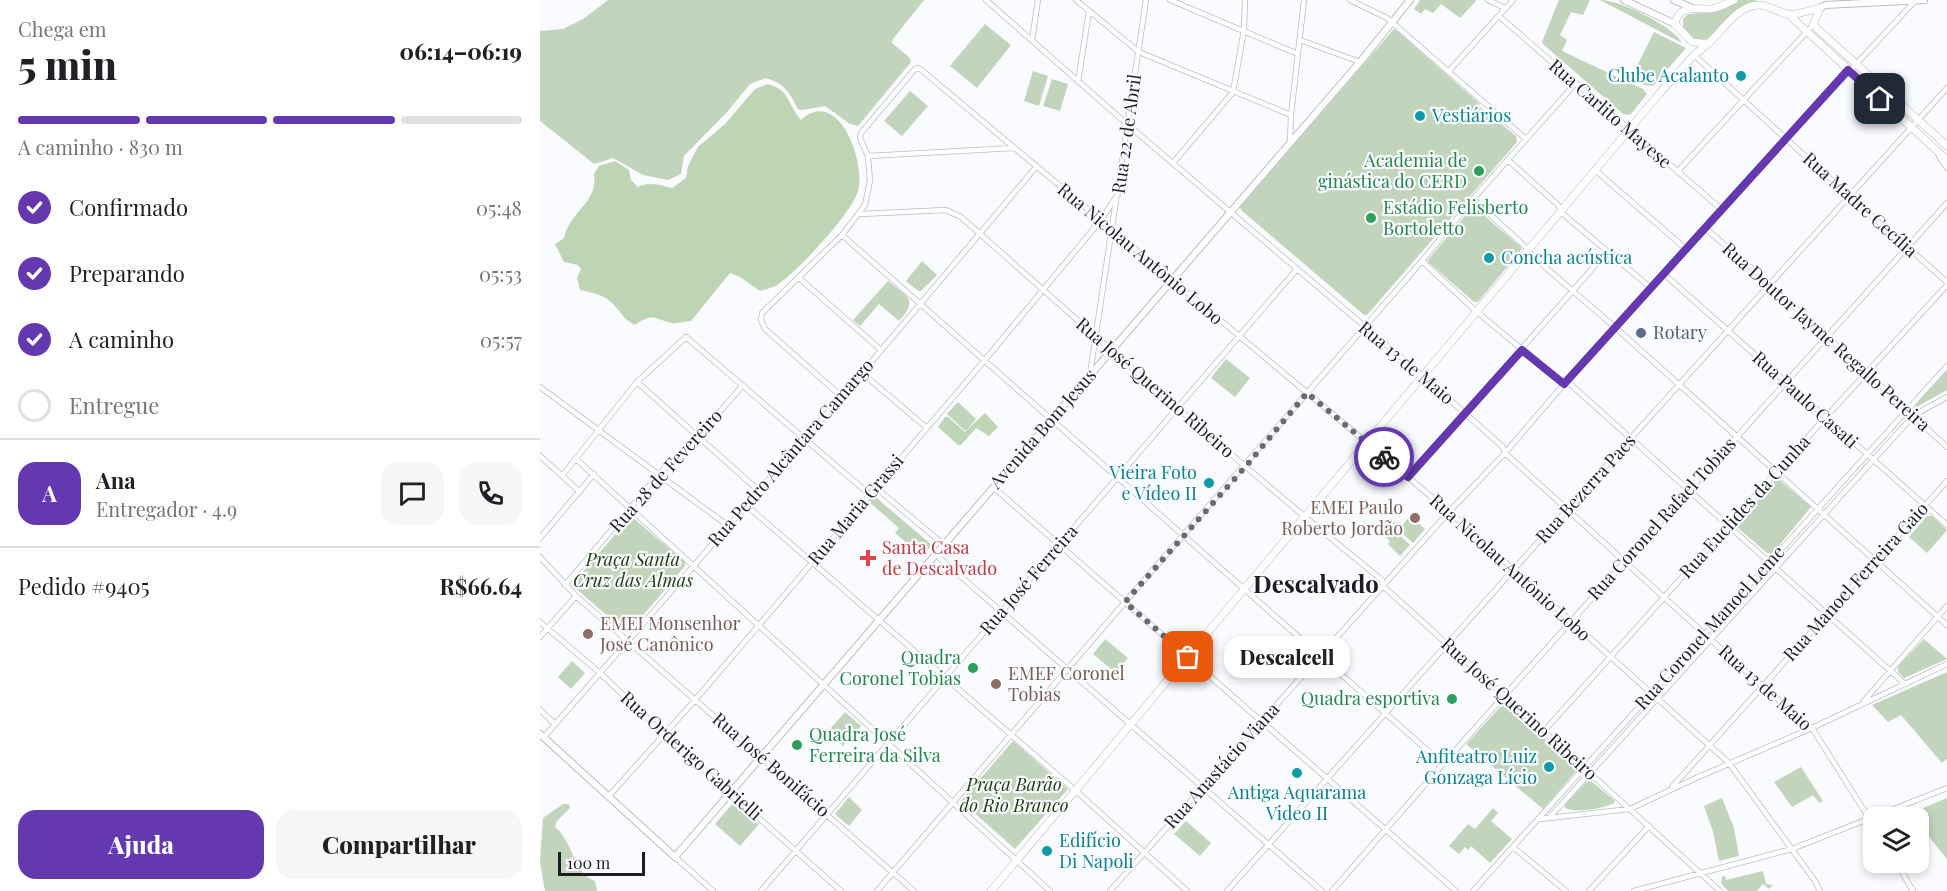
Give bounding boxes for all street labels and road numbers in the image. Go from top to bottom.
street label: Rua Carlito Mayese [1544,53,1677,173]
street label: Rua 22 de Abril [1106,73,1146,195]
street label: Rua Madre Cecília [1798,146,1923,262]
street label: Rua Nicolau Antônio Lobo [1053,177,1229,330]
street label: Rua Doutor Jayme Regallo Pereira [1718,236,1936,436]
street label: Rua José Querino Ribeiro [1071,312,1240,463]
street label: Rua 13 de Maio [1354,315,1460,409]
street label: Rua Paulo Casati [1748,345,1864,453]
street label: Rua Pedro Alcântara Camargo [702,353,879,551]
street label: Avenida Bom Jesus [983,363,1101,494]
street label: Rua 28 de Fevereiro [603,403,727,537]
street label: Rua Bezerra Paes [1530,429,1641,548]
street label: Rua Euclides da Cunha [1673,430,1815,583]
street label: Rua Coronel Rafael Tobias [1582,432,1741,605]
street label: Rua Maria Grassi [802,449,909,570]
street label: Rua Nicolau Antônio Lobo [1425,488,1596,646]
street label: Rua Manoel Ferreira Gaio [1777,497,1933,666]
street label: Rua José Ferreira [974,519,1083,639]
street label: Rua Coronel Manoel Leme [1629,540,1790,715]
street label: Rua José Querino Ribeiro [1436,632,1603,785]
street label: Rua 13 de Maio [1714,639,1818,736]
street label: Rua Orderigo Gabrielli [616,685,768,825]
street label: Rua Anastácio Viana [1158,697,1284,833]
street label: Rua José Bonifácio [708,707,836,822]

